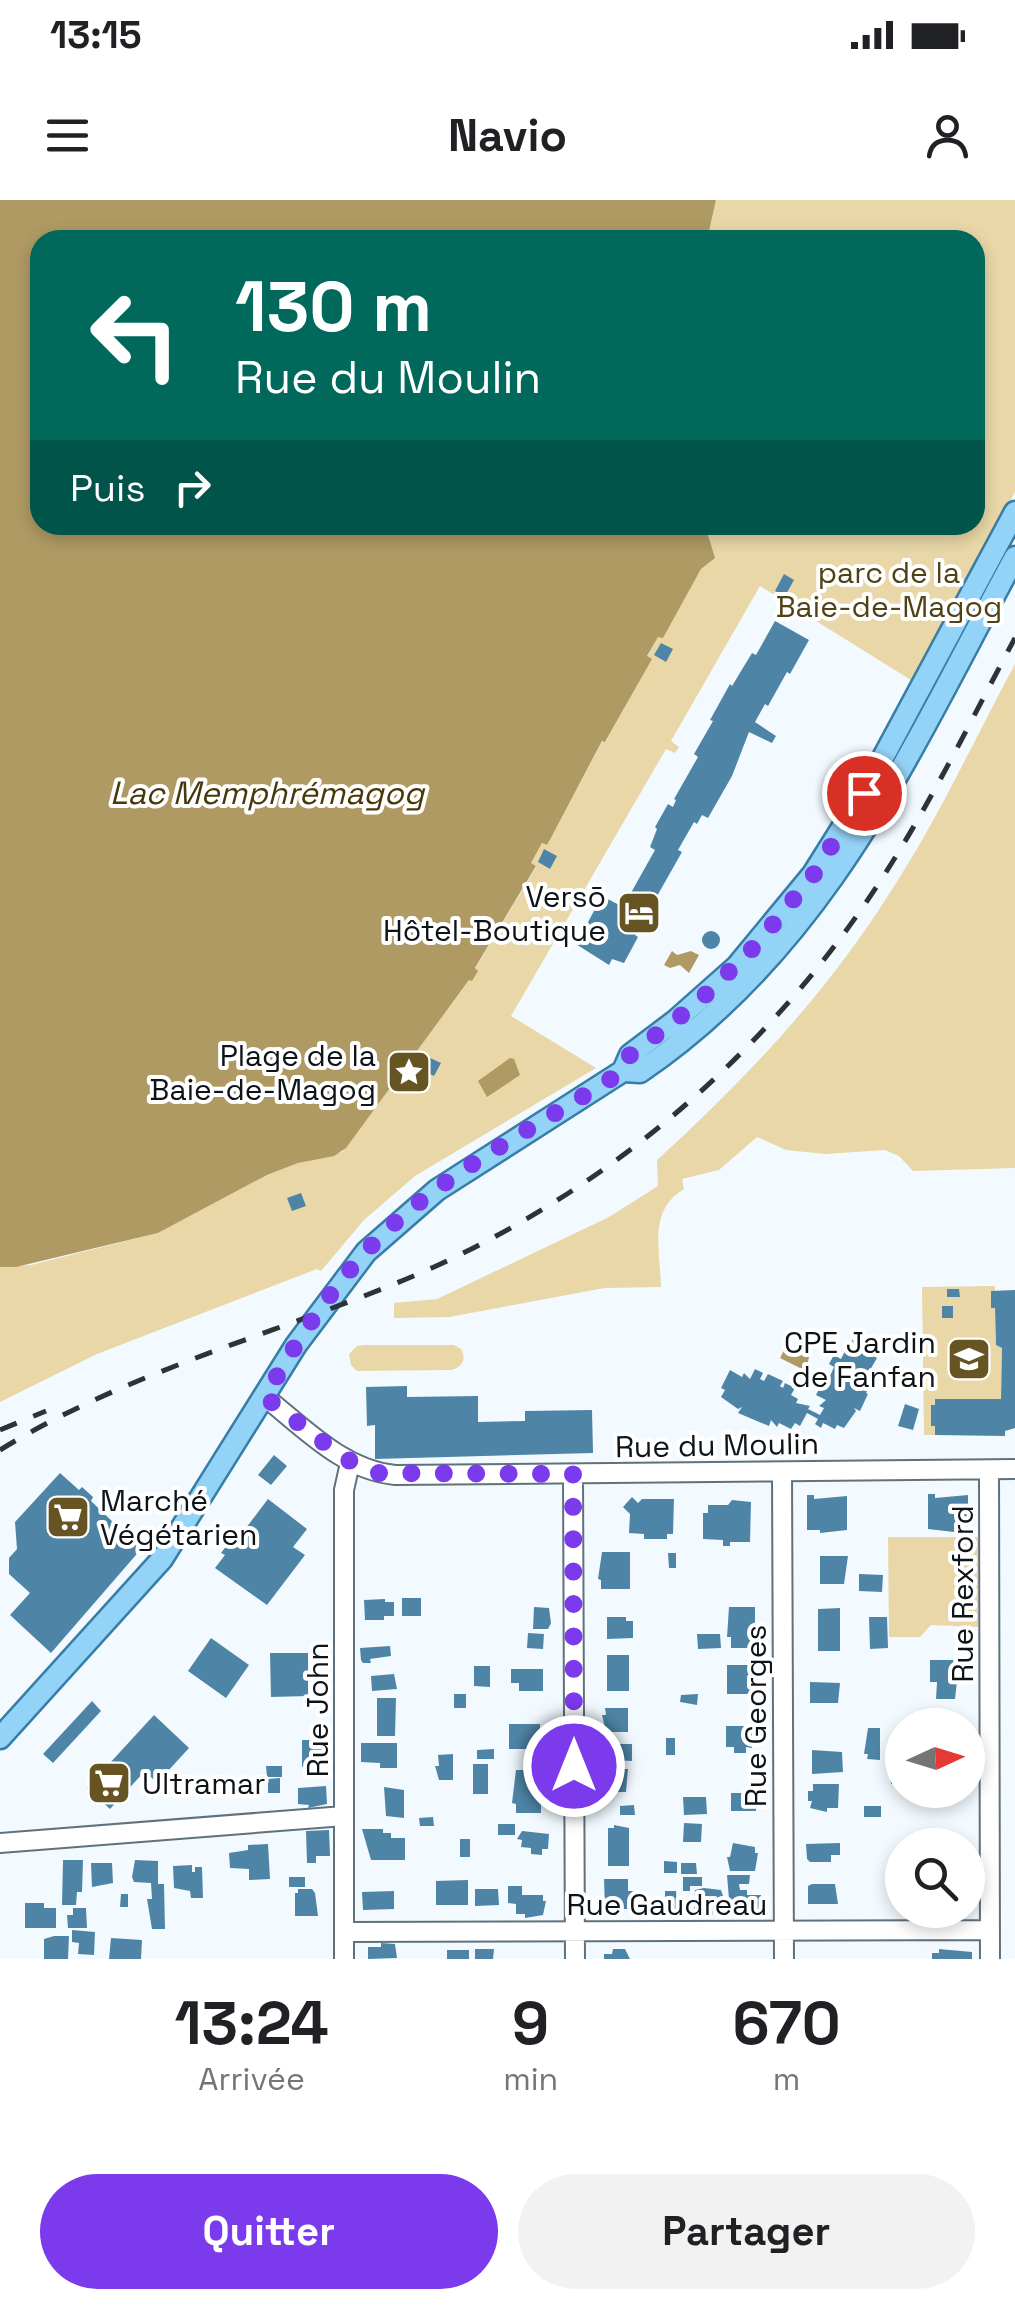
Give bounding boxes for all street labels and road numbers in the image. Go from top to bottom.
street label: Rue du Moulin [615,1424,819,1466]
street label: Rue Rexford [943,1505,982,1683]
street label: Rue Georges [736,1625,775,1807]
street label: Rue John [298,1642,337,1778]
street label: Rue Gaudreau [567,1885,767,1924]

